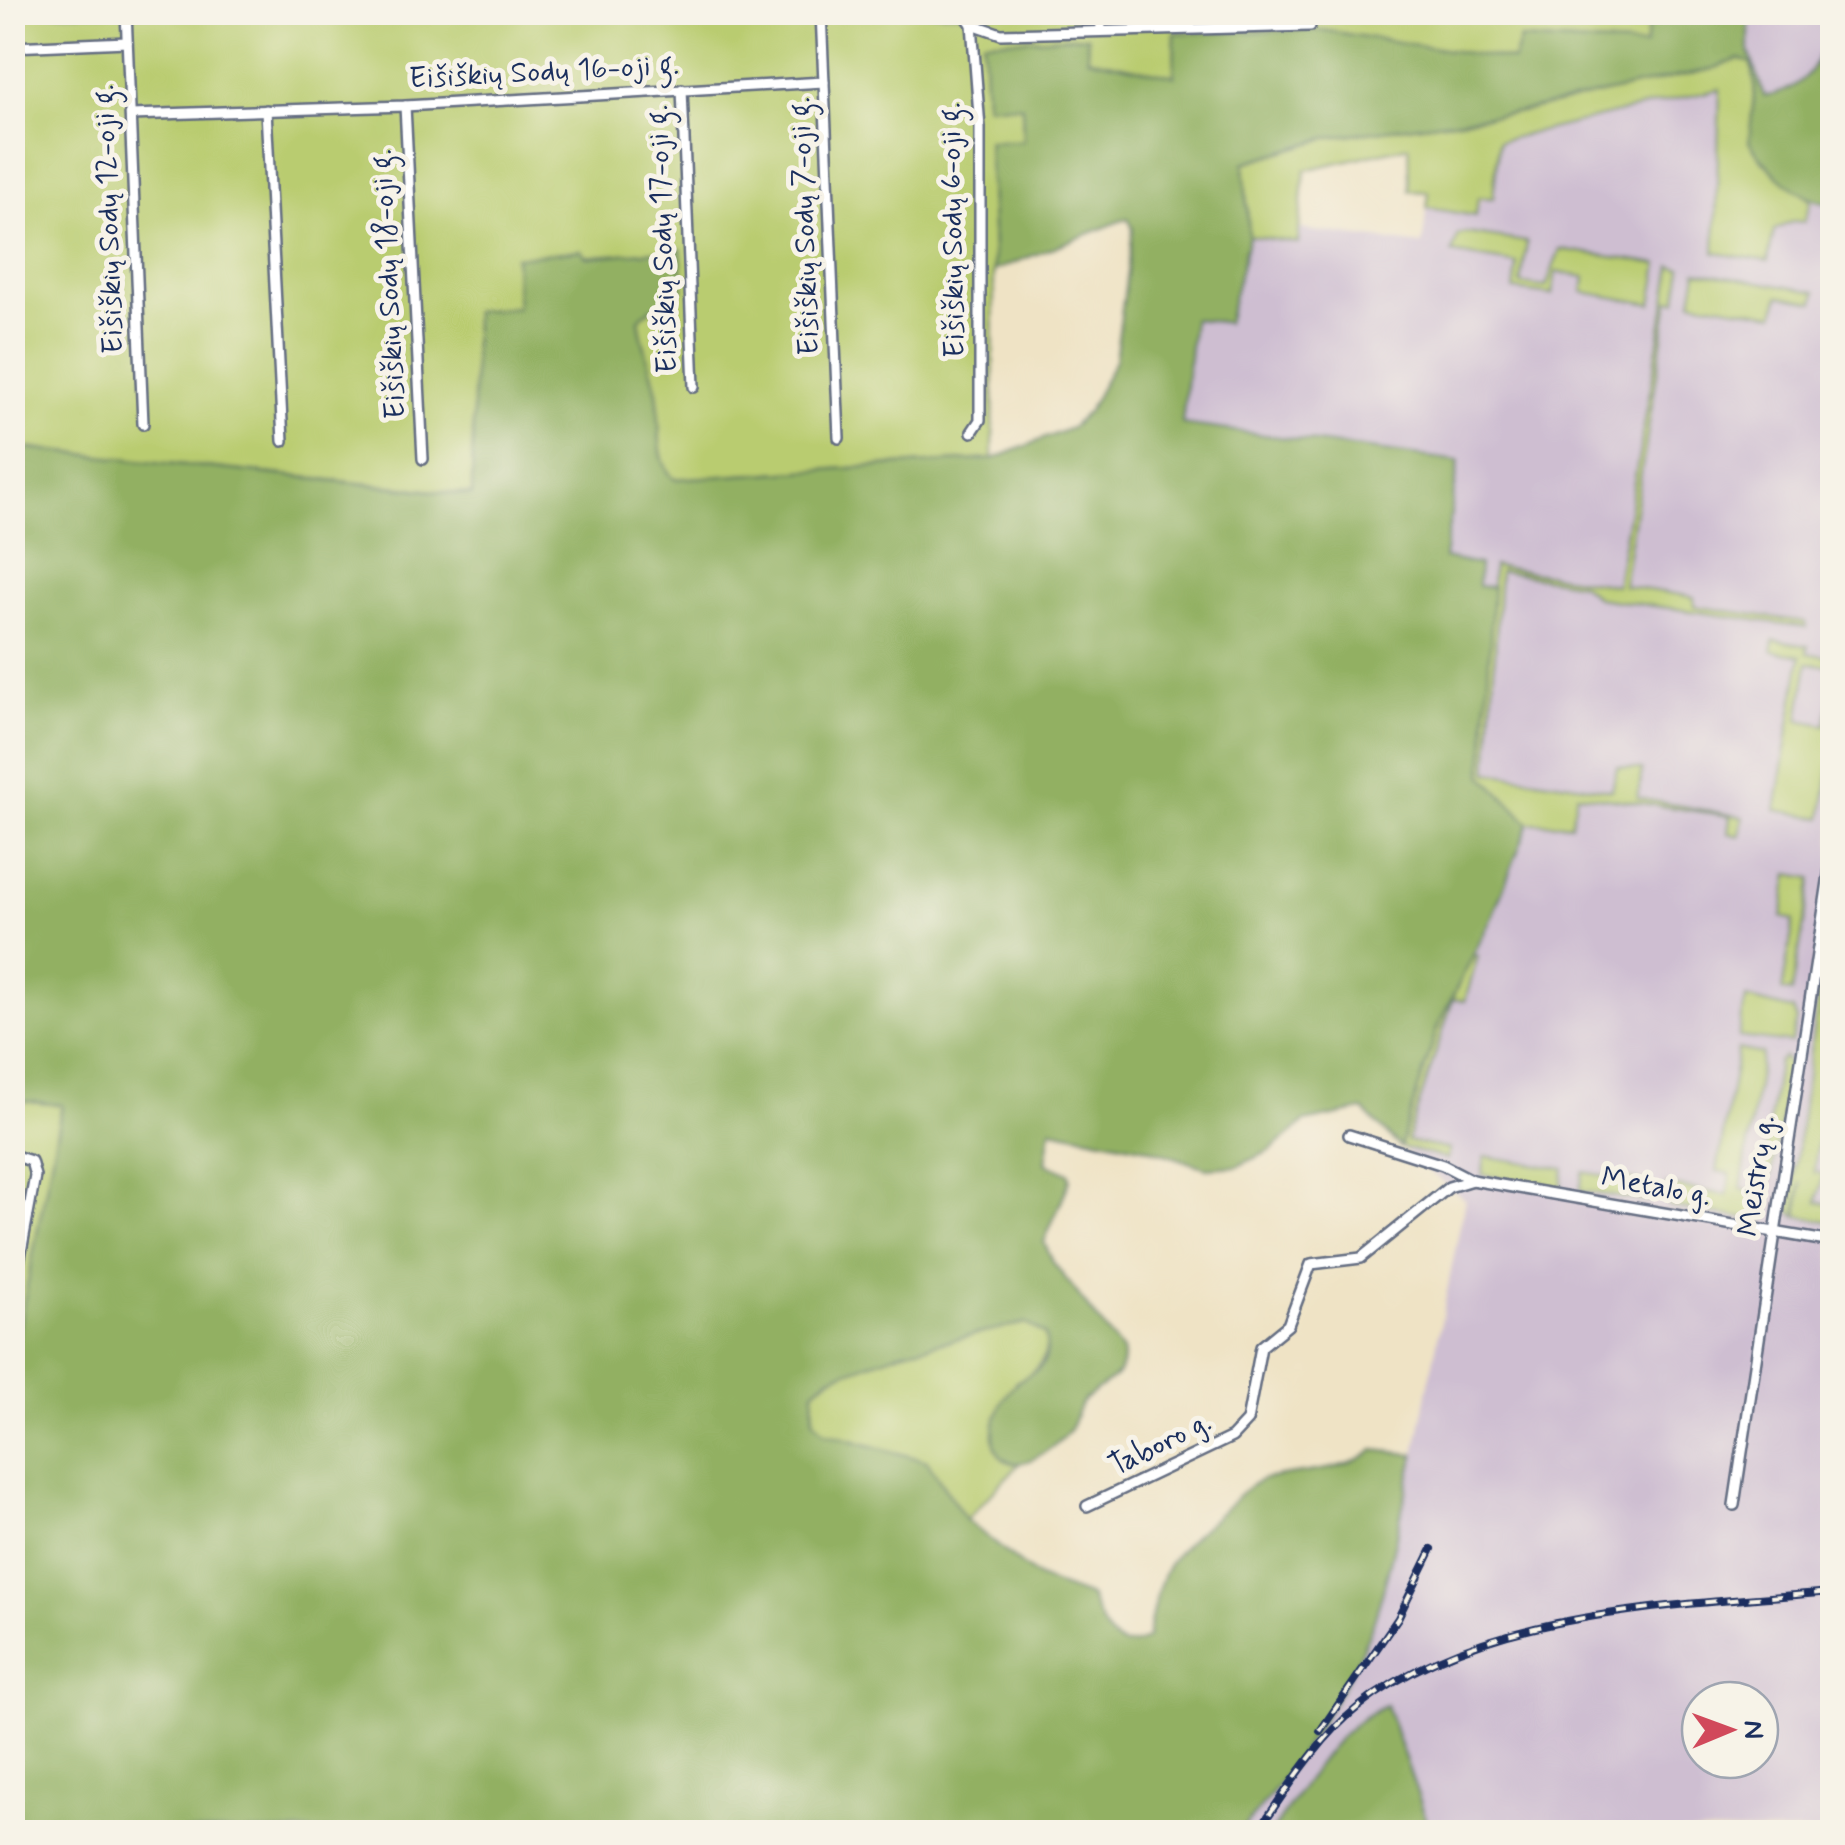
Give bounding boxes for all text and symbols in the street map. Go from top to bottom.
street label: Eišiškių Sodų 16-oji g. [408,45,680,102]
street label: Eišiškių Sodų 12-oji g. [85,83,136,354]
street label: Eišiškių Sodų 7-oji g. [781,96,832,356]
street label: Eišiškių Sodų 6-oji g. [931,102,978,358]
street label: Eišiškių Sodų 17-oji g. [639,104,690,374]
street label: Eišiškių Sodų 18-oji g. [362,148,419,420]
street label: Meistrų g. [1729,1113,1785,1239]
street label: Metalo g. [1598,1158,1714,1216]
street label: Taboro g. [1102,1402,1218,1486]
north arrow [1680,1680,1780,1780]
text: N [1734,1720,1771,1739]

